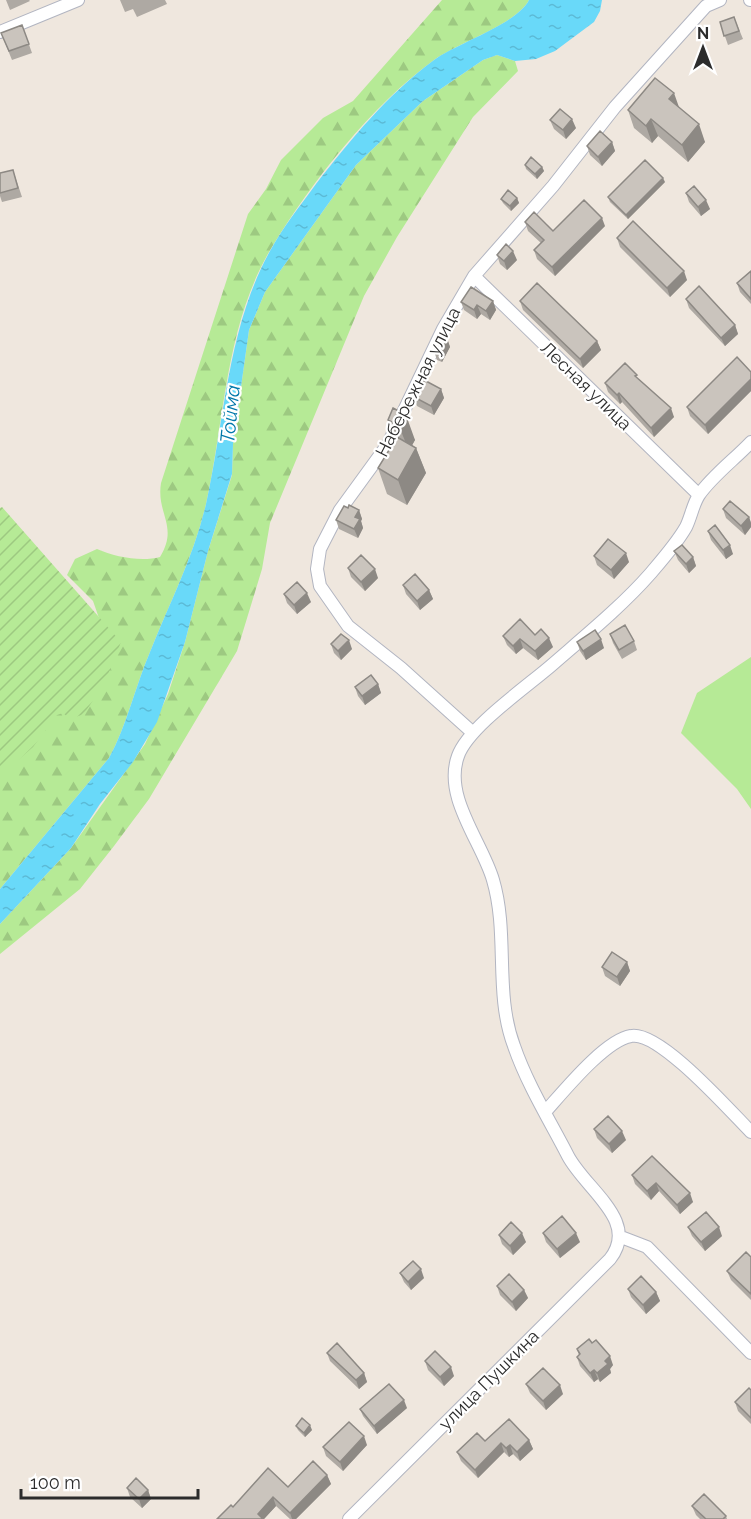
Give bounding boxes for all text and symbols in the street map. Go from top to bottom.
north arrow [673,18,733,78]
text: N [697,24,709,43]
street label: Набережная улица [371,303,464,460]
street label: Лесная улица [537,337,636,434]
water label: Тойма [215,383,245,444]
street label: улица Пушкина [434,1325,543,1434]
scale bar [21,1462,198,1500]
text: 100 m [30,1472,81,1493]

